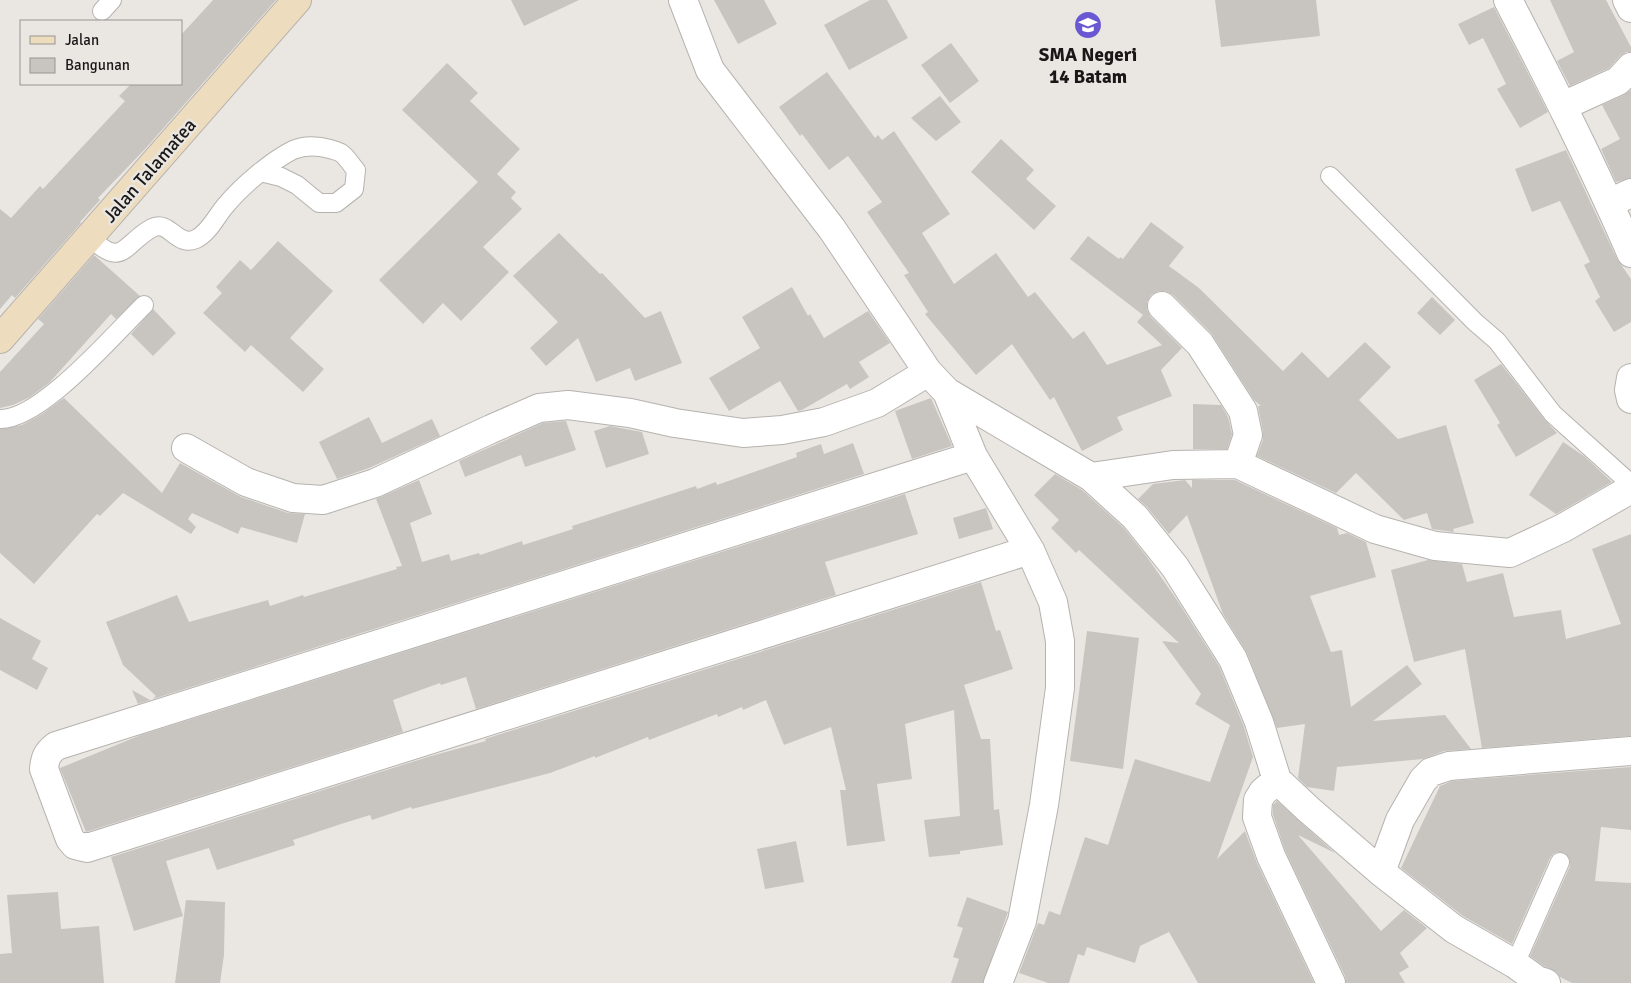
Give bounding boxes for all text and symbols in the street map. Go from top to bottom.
school or university icon: SMA Negeri 14 Batam [1073,10,1103,40]
legend [20,20,182,85]
text: Jalan [65,31,99,49]
place label: SMA Negeri 14 Batam [1039,43,1137,89]
text: Bangunan [65,56,130,74]
street label: Jalan Talamatea [98,114,202,228]

